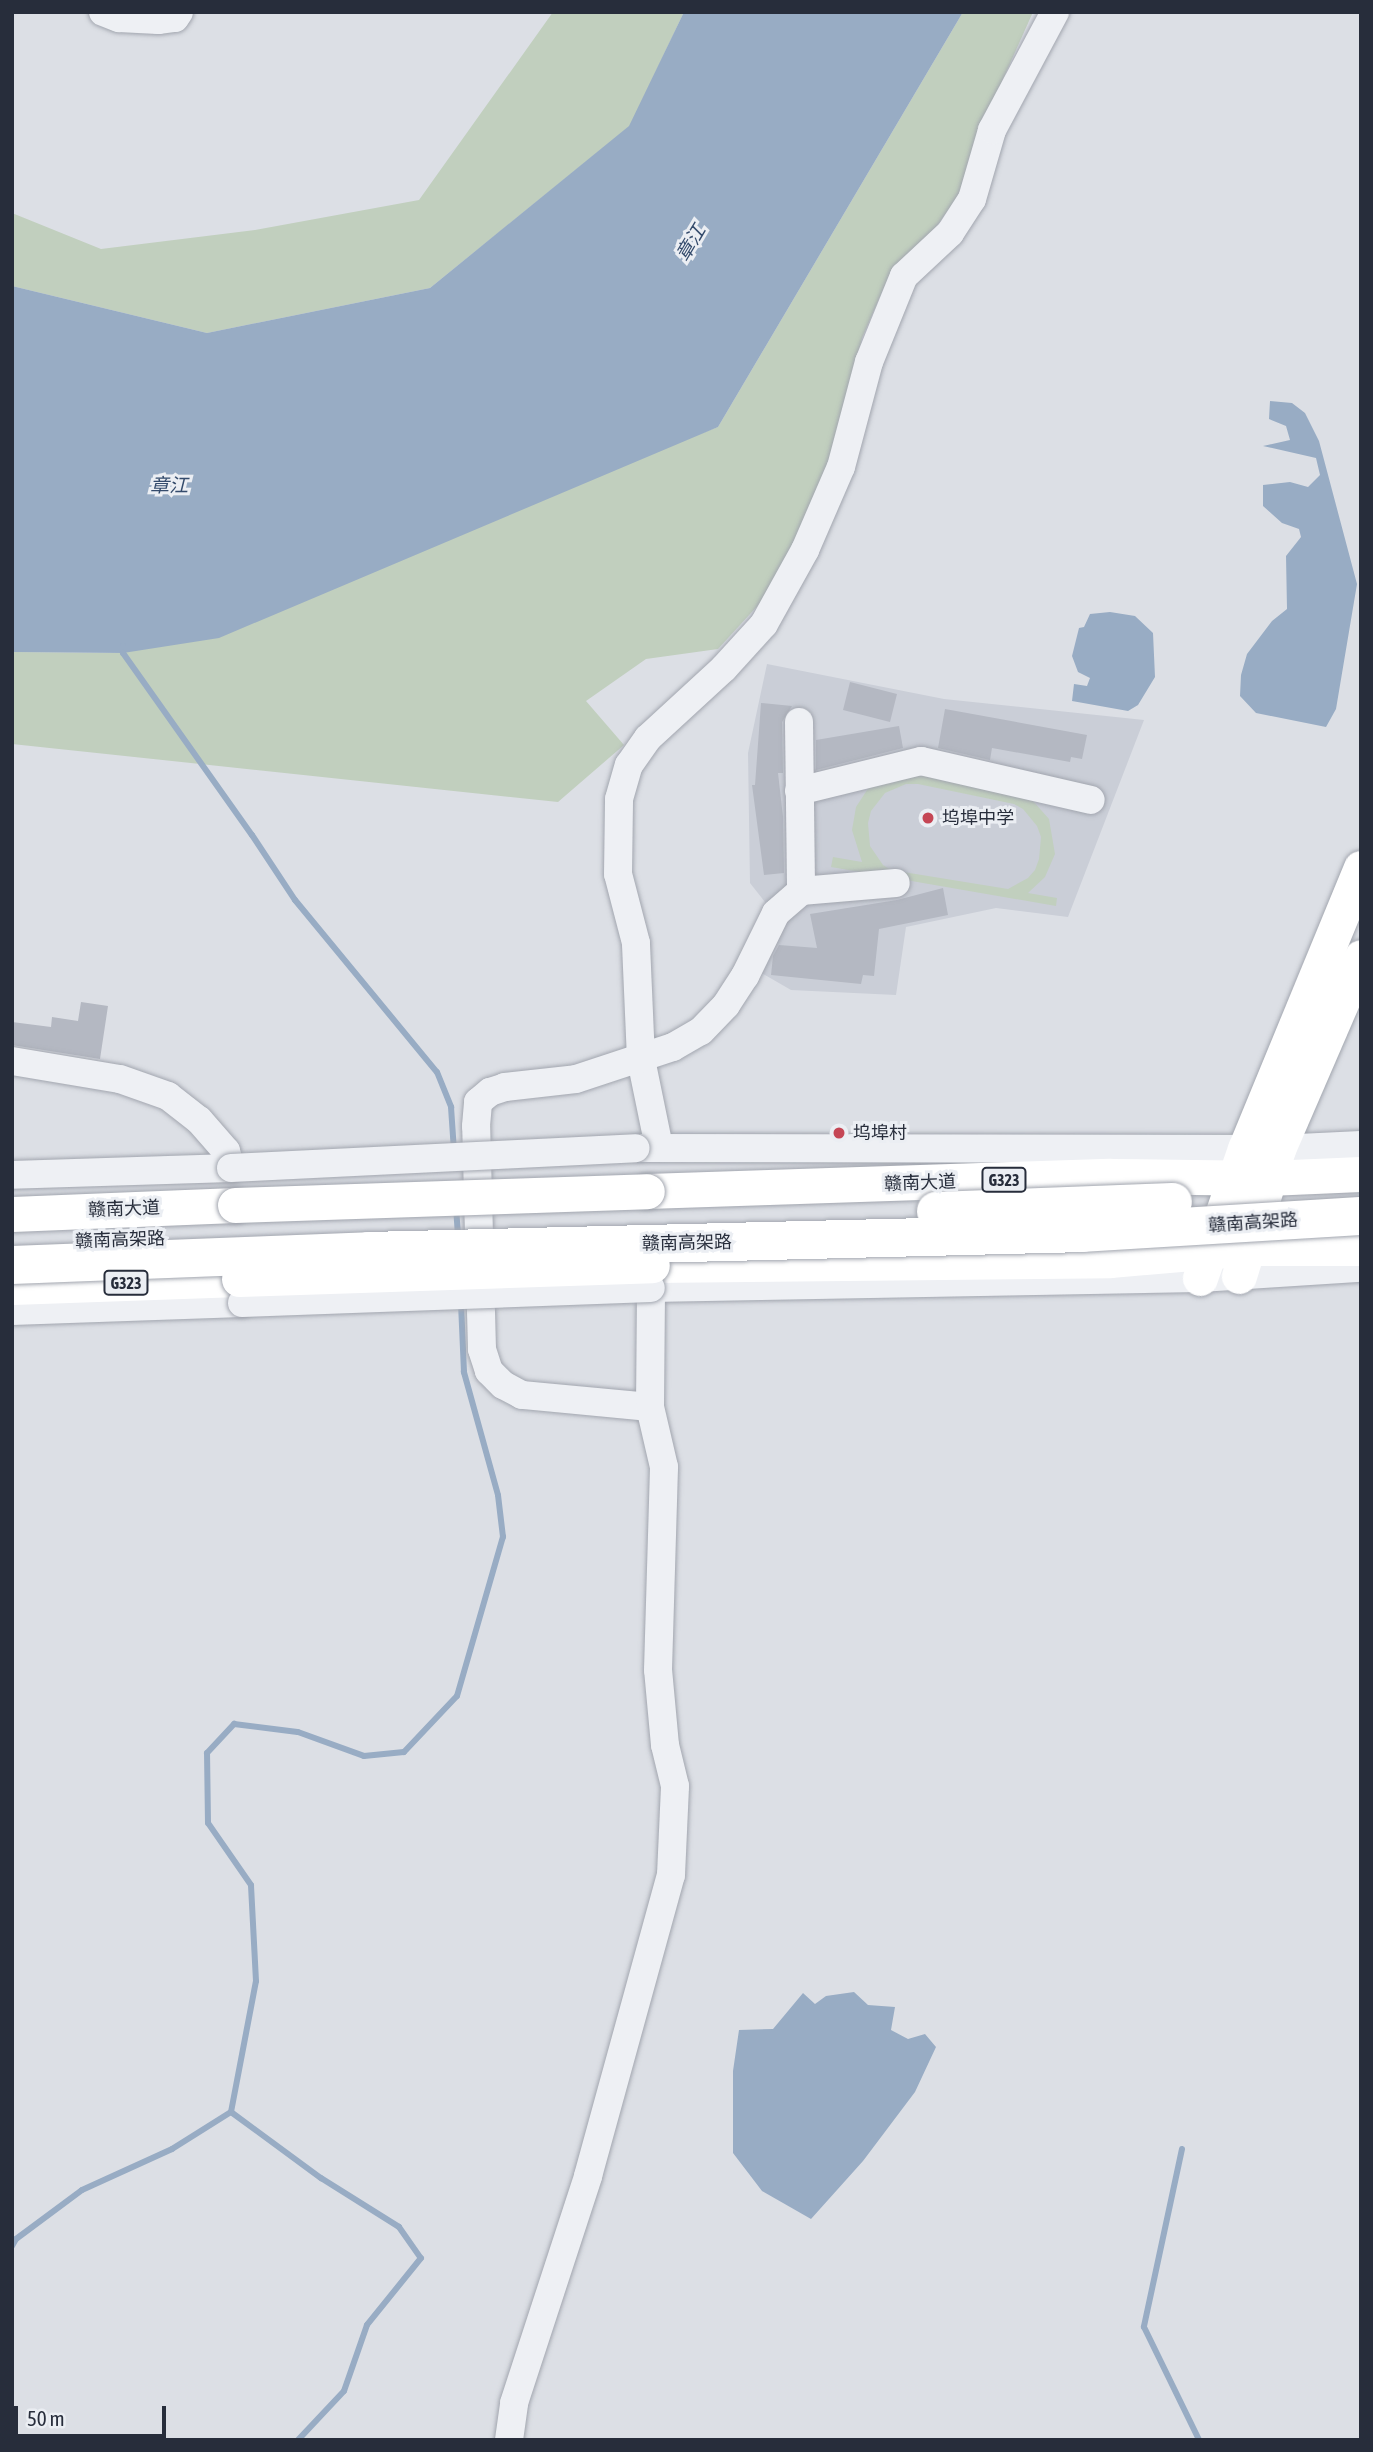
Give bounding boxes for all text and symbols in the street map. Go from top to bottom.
water label: 章江 [671,221,711,265]
water label: 章江 [150,475,188,497]
place label: 坞埠中学 [942,807,1014,829]
marker: 坞埠中学 [920,810,936,826]
place label: 坞埠村 [853,1122,907,1144]
marker: 坞埠村 [831,1125,847,1141]
road number: G323 [981,1168,1027,1192]
street label: 赣南大道 [884,1171,956,1195]
street label: 赣南大道 [88,1197,160,1221]
street label: 赣南高架路 [1207,1209,1299,1237]
street label: 赣南高架路 [75,1228,165,1252]
street label: 赣南高架路 [642,1231,732,1255]
road number: G323 [103,1270,149,1296]
scale bar [18,2392,170,2436]
text: 50 m [27,2406,65,2430]

